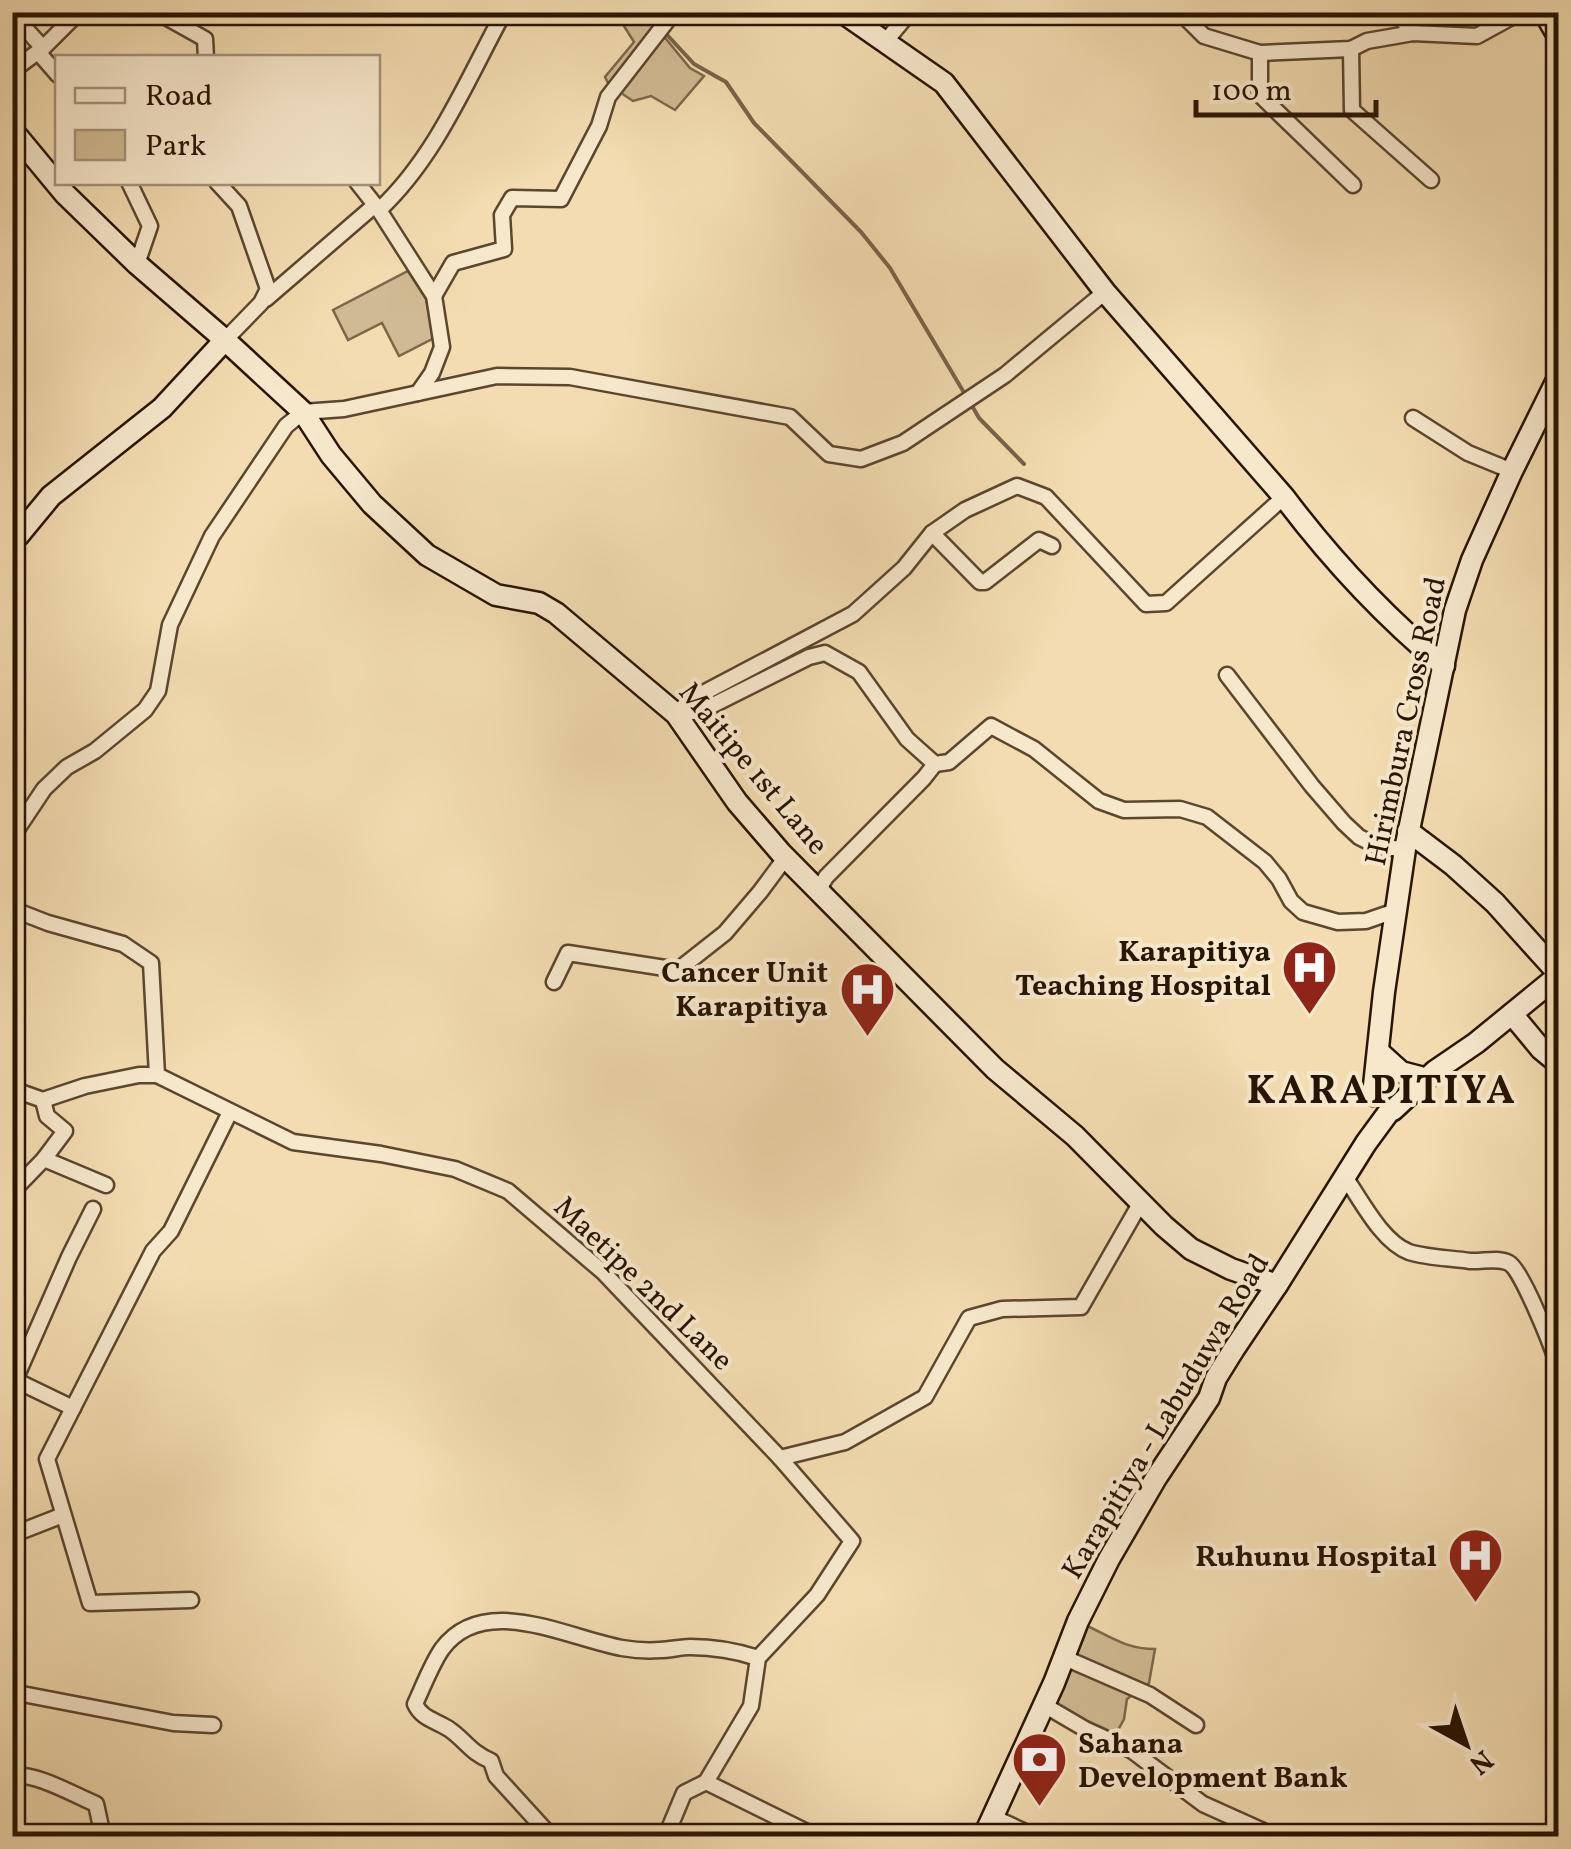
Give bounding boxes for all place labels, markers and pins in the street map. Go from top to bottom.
place label: Karapitiya Teaching Hospital [1015,932,1271,1008]
hospital icon: Karapitiya Teaching Hospital [1280,938,1340,1017]
place label: Cancer Unit Karapitiya [661,953,828,1029]
hospital icon: Cancer Unit Karapitiya [837,959,897,1038]
hospital icon: Ruhunu Hospital [1446,1526,1506,1605]
place label: Ruhunu Hospital [1195,1537,1437,1579]
place label: Sahana Development Bank [1078,1724,1348,1800]
bank icon: Sahana Development Bank [1009,1730,1069,1809]

